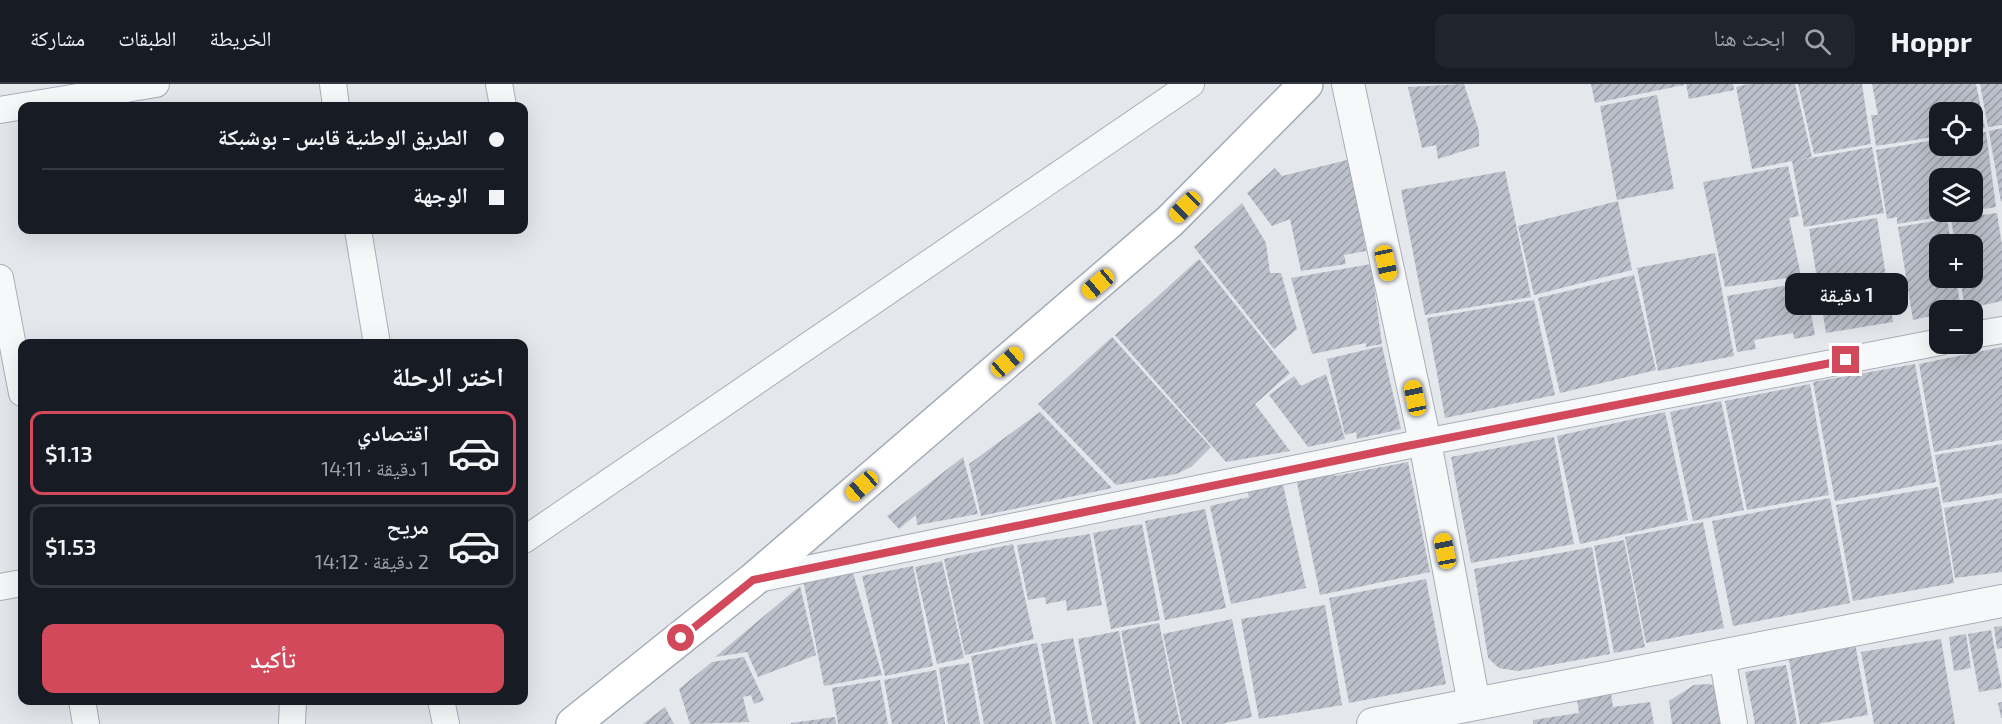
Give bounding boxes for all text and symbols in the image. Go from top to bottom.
search box [1435,14,1855,68]
text: ابحث هنا [1714,24,1786,50]
text: Hoppr [1891,24,1972,58]
text: مشاركة [30,25,85,50]
text: الطبقات [118,25,177,50]
text: الخريطة [210,25,271,50]
icon: search [1801,25,1834,58]
map controls [1929,102,1983,354]
button: locate [1929,102,1983,156]
text: الطريق الوطنية قابس - بوشبكة [218,123,468,149]
button: layers [1929,168,1983,222]
text: الوجهة [413,181,468,207]
car [1166,188,1204,226]
button: + [1929,234,1983,288]
car [1373,244,1399,282]
car [1078,266,1118,302]
callout: 1 دقيقة [1784,273,1908,315]
text: 1 دقيقة [1819,282,1874,306]
button: − [1929,300,1983,354]
car [988,343,1026,381]
route end [1832,346,1859,373]
text: اختر الرحلة [392,359,504,391]
car [1402,379,1428,417]
text: اقتصادي [357,419,429,445]
icon: car [447,426,501,480]
text: $1.13 [45,440,93,466]
text: 1 دقيقة · 14:11 [321,456,429,480]
car [843,467,881,505]
text: مريح [386,512,429,538]
icon: car [447,519,501,573]
car [1433,532,1457,570]
text: $1.53 [45,533,96,559]
text: 2 دقيقة · 14:12 [315,549,429,573]
button: تأكيد [42,624,504,693]
route start [667,624,694,651]

